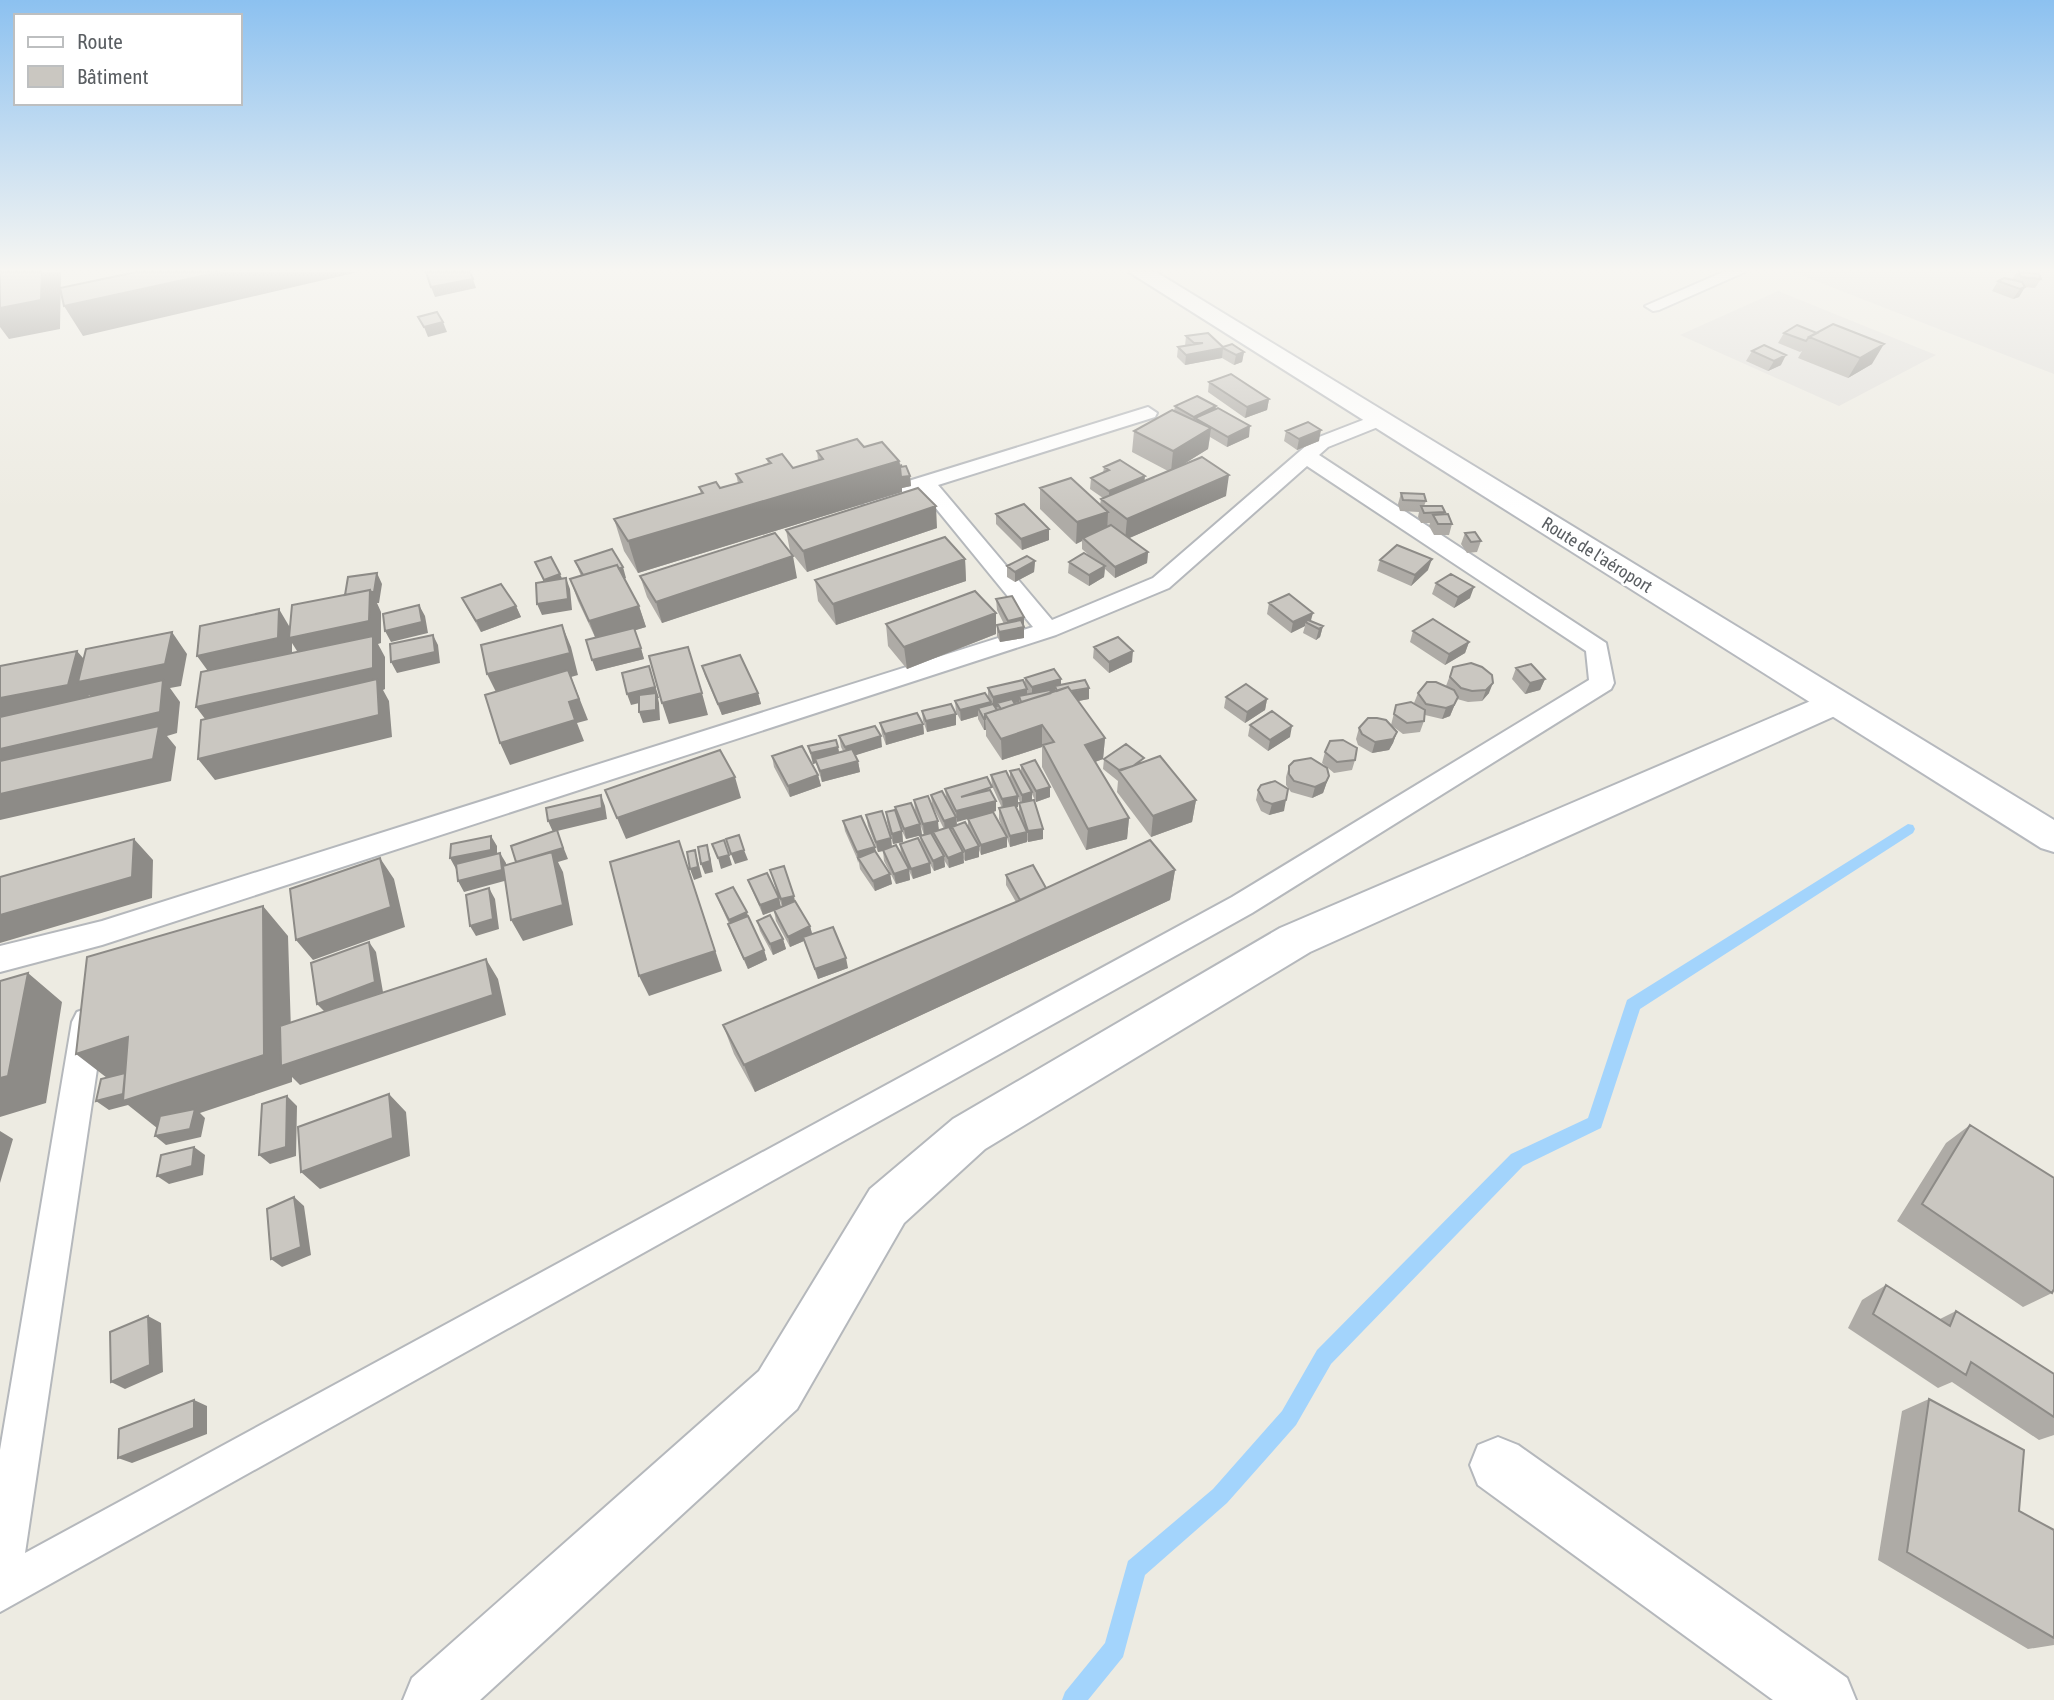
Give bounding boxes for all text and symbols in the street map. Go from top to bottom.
legend [14,14,242,105]
text: Route [77,29,123,53]
text: Bâtiment [77,64,148,88]
street label: Route de l'aéroport [1538,512,1656,597]

